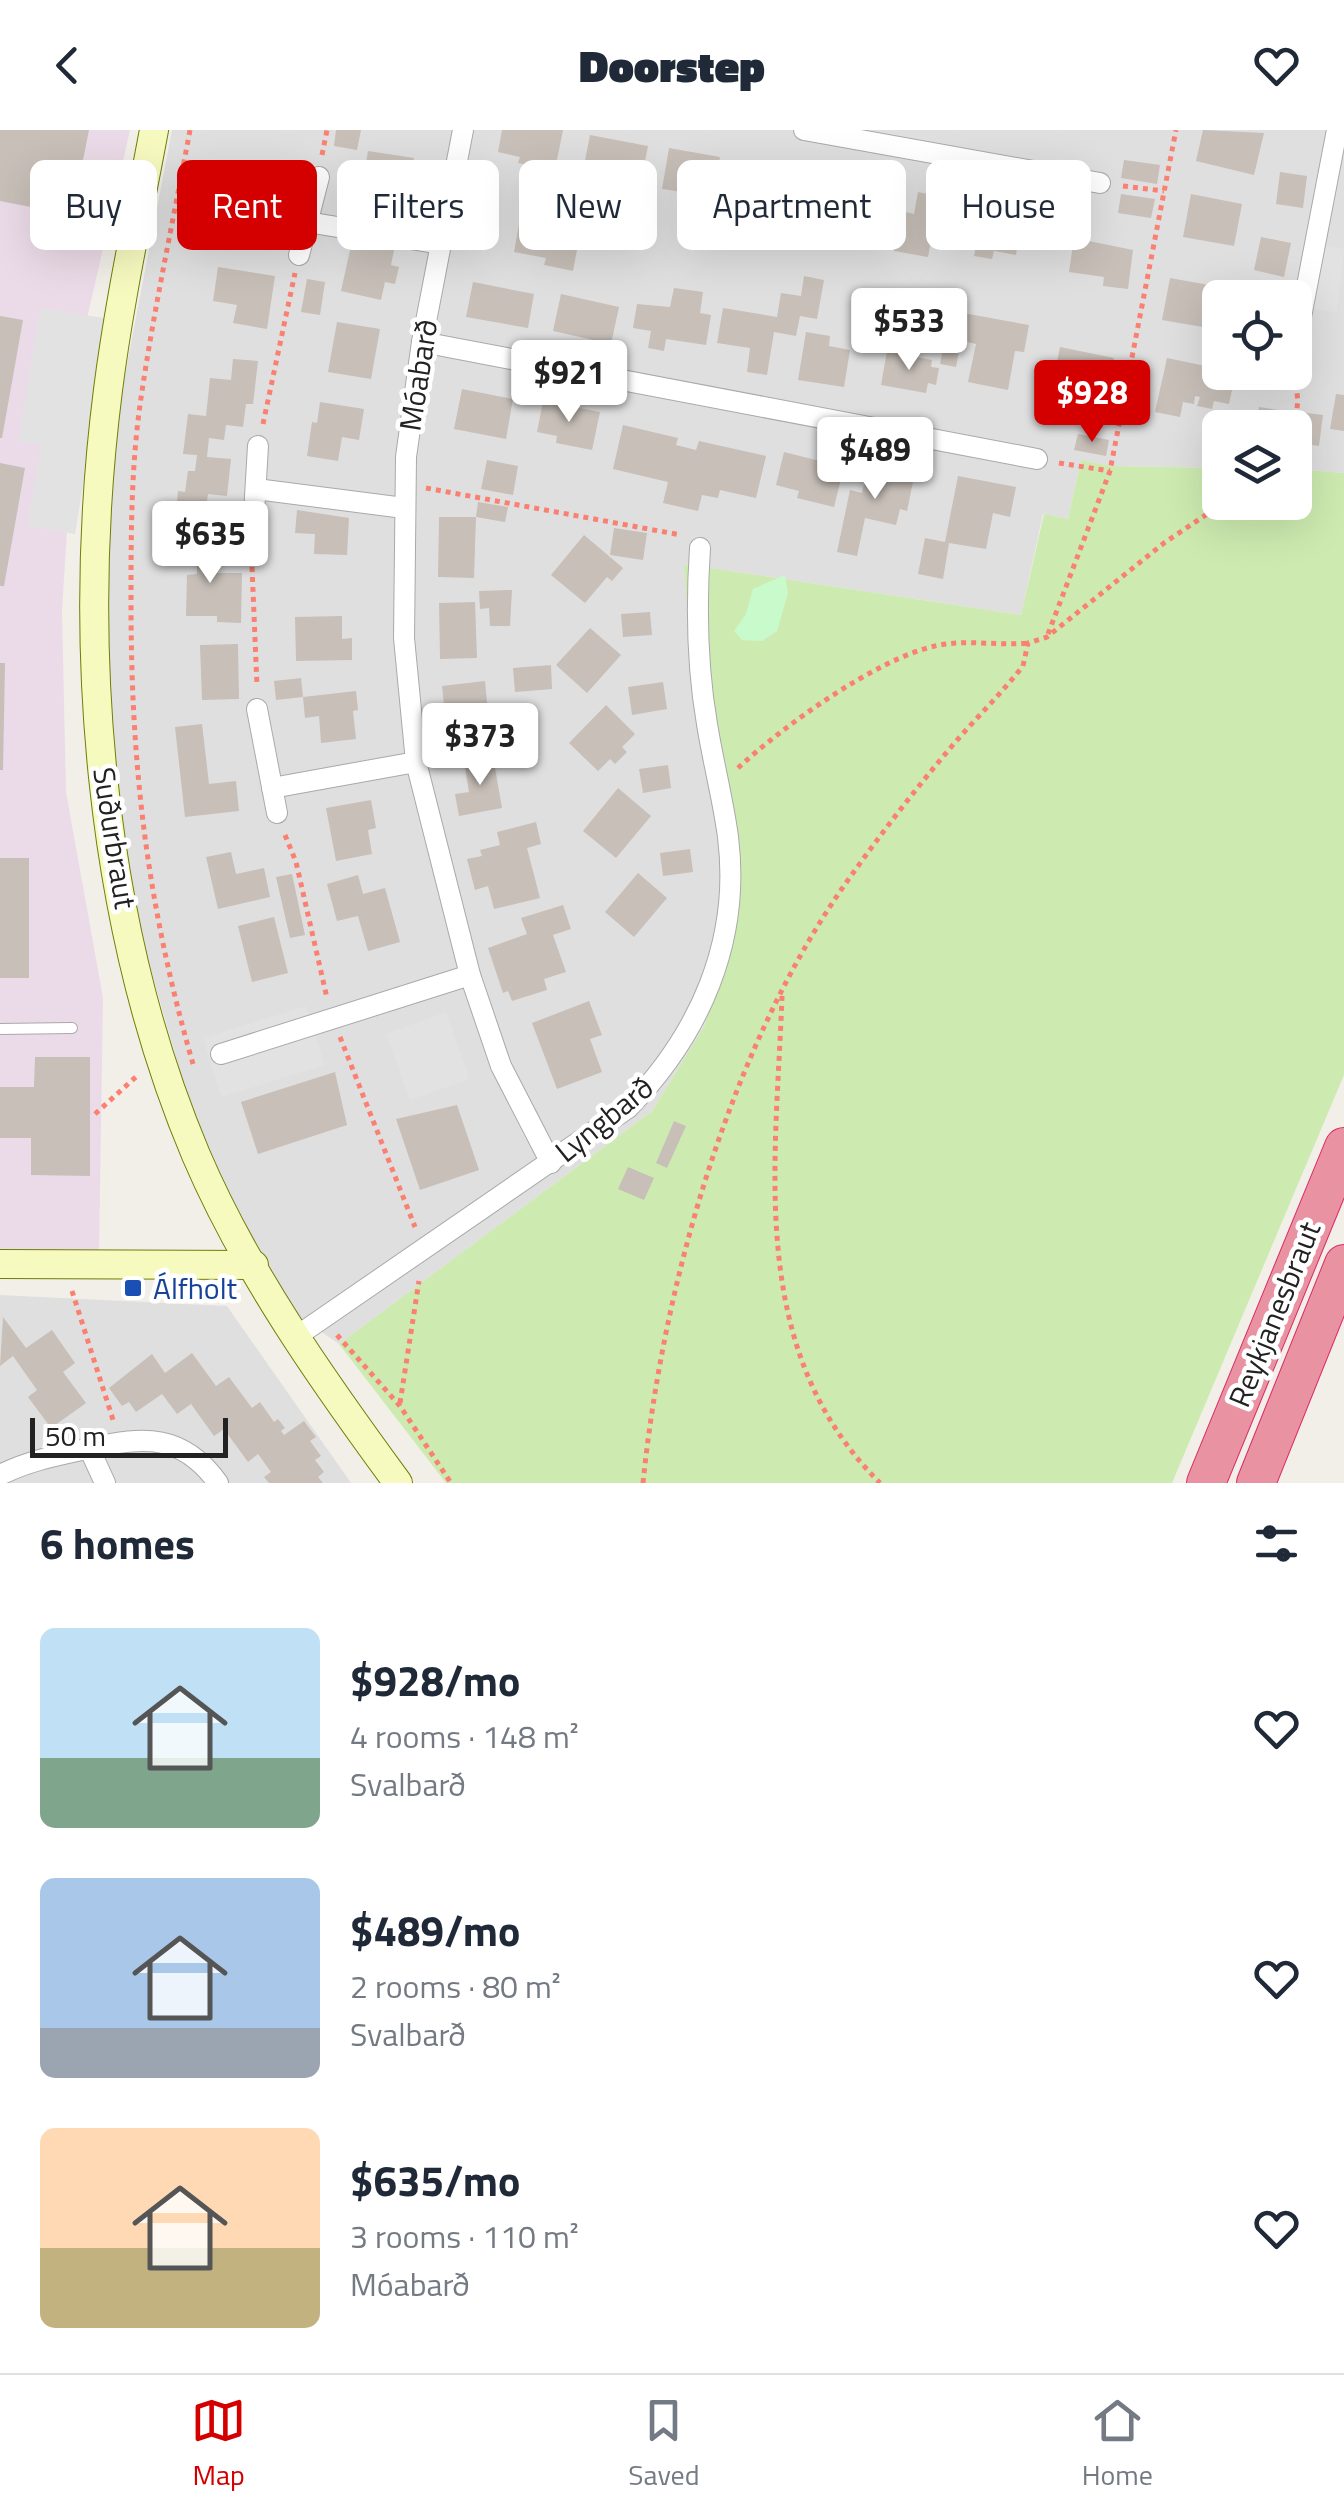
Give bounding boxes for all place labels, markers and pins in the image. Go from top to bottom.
pin: $533 [850,288,968,373]
pin: $921 [510,340,628,425]
pin: $928 [1033,360,1151,445]
pin: $489 [816,417,934,502]
pin: $635 [151,501,269,586]
pin: $373 [421,703,539,788]
place label: Álfholt [153,1265,238,1311]
marker: Álfholt [122,1277,144,1299]

